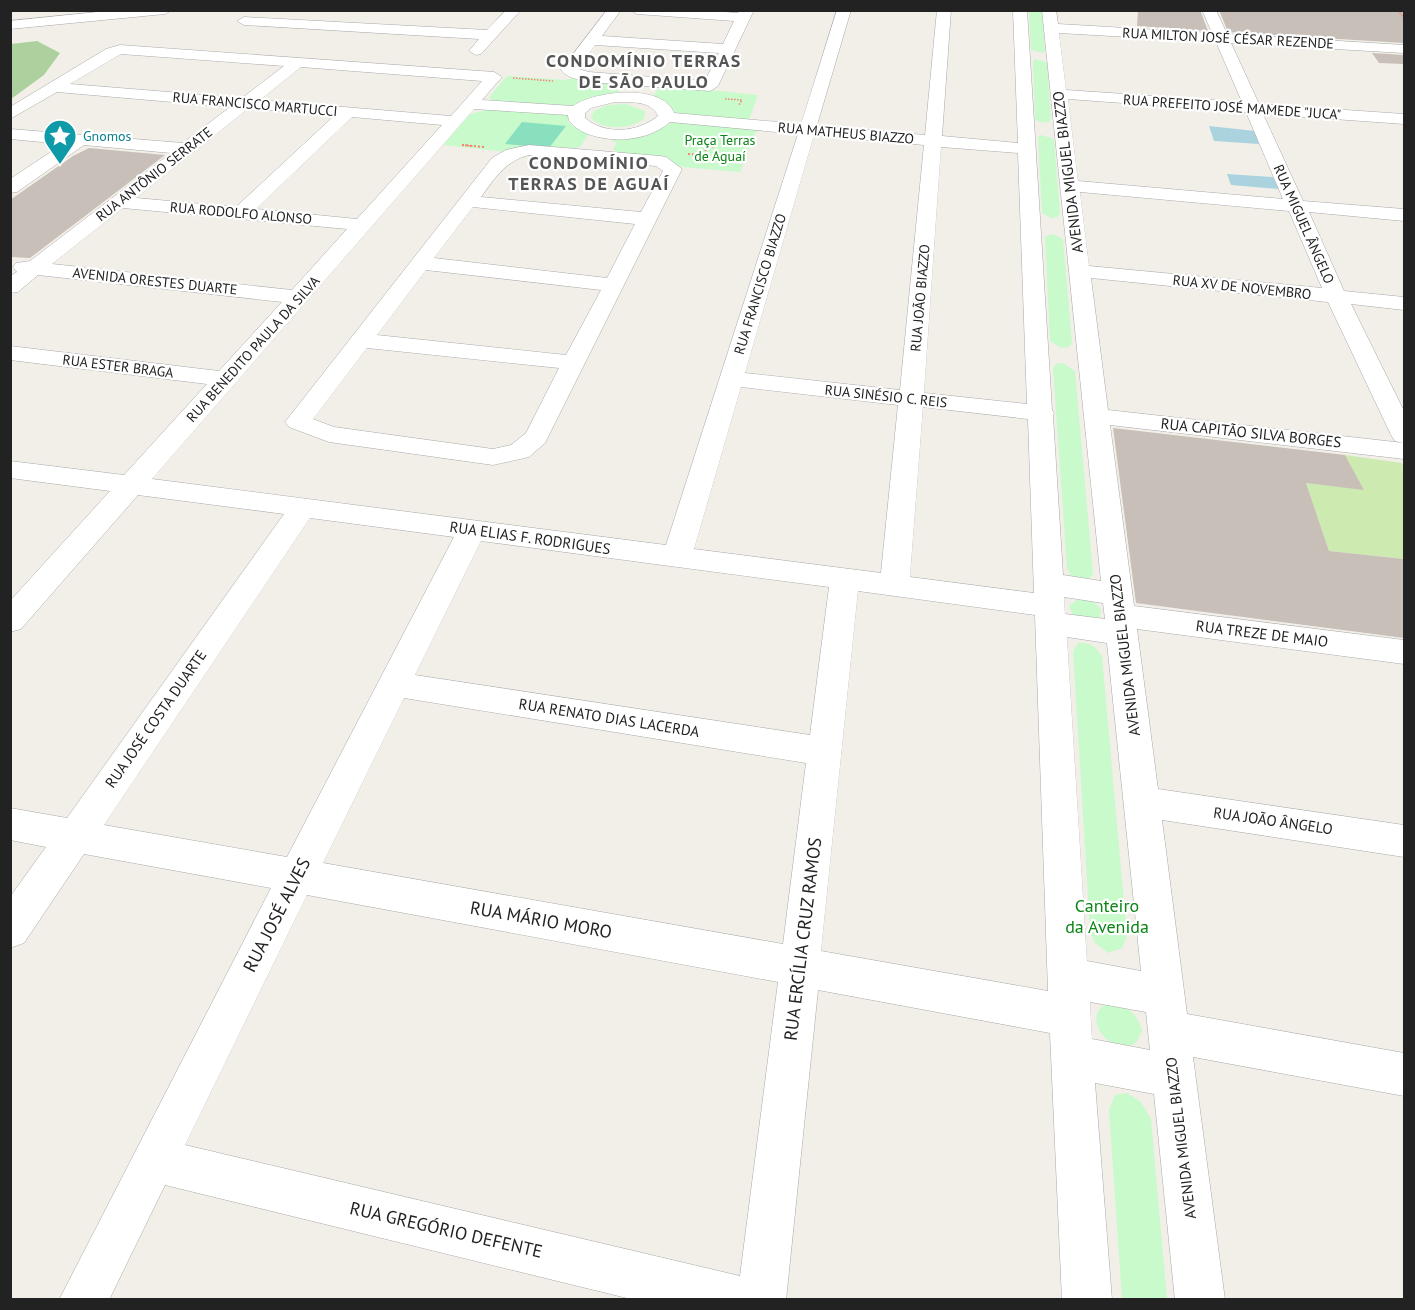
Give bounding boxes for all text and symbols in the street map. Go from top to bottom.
street label: RUA MILTON JOSÉ CÉSAR REZENDE [1122,23,1334,53]
district label: CONDOMÍNIO TERRAS DE SÃO PAULO [546,49,742,93]
street label: RUA FRANCISCO MARTUCCI [172,88,338,120]
street label: AVENIDA MIGUEL BIAZZO [1048,90,1087,254]
street label: RUA PREFEITO JOSÉ MAMEDE "JUCA" [1122,90,1342,124]
place icon: Gnomos [42,118,78,165]
street label: RUA MATHEUS BIAZZO [777,118,915,148]
street label: RUA ANTÔNIO SERRATE [92,123,216,225]
place label: Gnomos [83,127,132,145]
park label: Praça Terras de Aguaí [684,131,756,165]
district label: CONDOMÍNIO TERRAS DE AGUAÍ [508,151,670,195]
street label: RUA MIGUEL ÂNGELO [1270,162,1338,286]
street label: RUA RODOLFO ALONSO [169,198,313,228]
street label: RUA FRANCISCO BIAZZO [730,211,790,357]
street label: RUA JOÃO BIAZZO [906,244,934,352]
street label: AVENIDA ORESTES DUARTE [72,263,238,299]
street label: RUA BENEDITO PAULA DA SILVA [182,271,324,426]
street label: RUA XV DE NOVEMBRO [1172,271,1312,303]
street label: RUA ESTER BRAGA [61,350,175,382]
street label: RUA SINÉSIO C. REIS [824,381,948,411]
street label: RUA CAPITÃO SILVA BORGES [1160,414,1342,451]
street label: RUA ELIAS F. RODRIGUES [448,517,612,558]
street label: AVENIDA MIGUEL BIAZZO [1105,573,1144,737]
street label: RUA TREZE DE MAIO [1195,616,1329,651]
street label: RUA JOSÉ COSTA DUARTE [101,646,210,791]
street label: RUA RENATO DIAS LACERDA [517,694,701,741]
street label: RUA JOÃO ÂNGELO [1212,803,1334,838]
street label: RUA ERCÍLIA CRUZ RAMOS [779,836,826,1042]
street label: RUA JOSÉ ALVES [238,854,315,976]
park label: Canteiro da Avenida [1065,894,1149,938]
street label: RUA MÁRIO MORO [468,896,614,943]
street label: AVENIDA MIGUEL BIAZZO [1161,1056,1200,1220]
street label: RUA GREGÓRIO DEFENTE [348,1196,545,1263]

